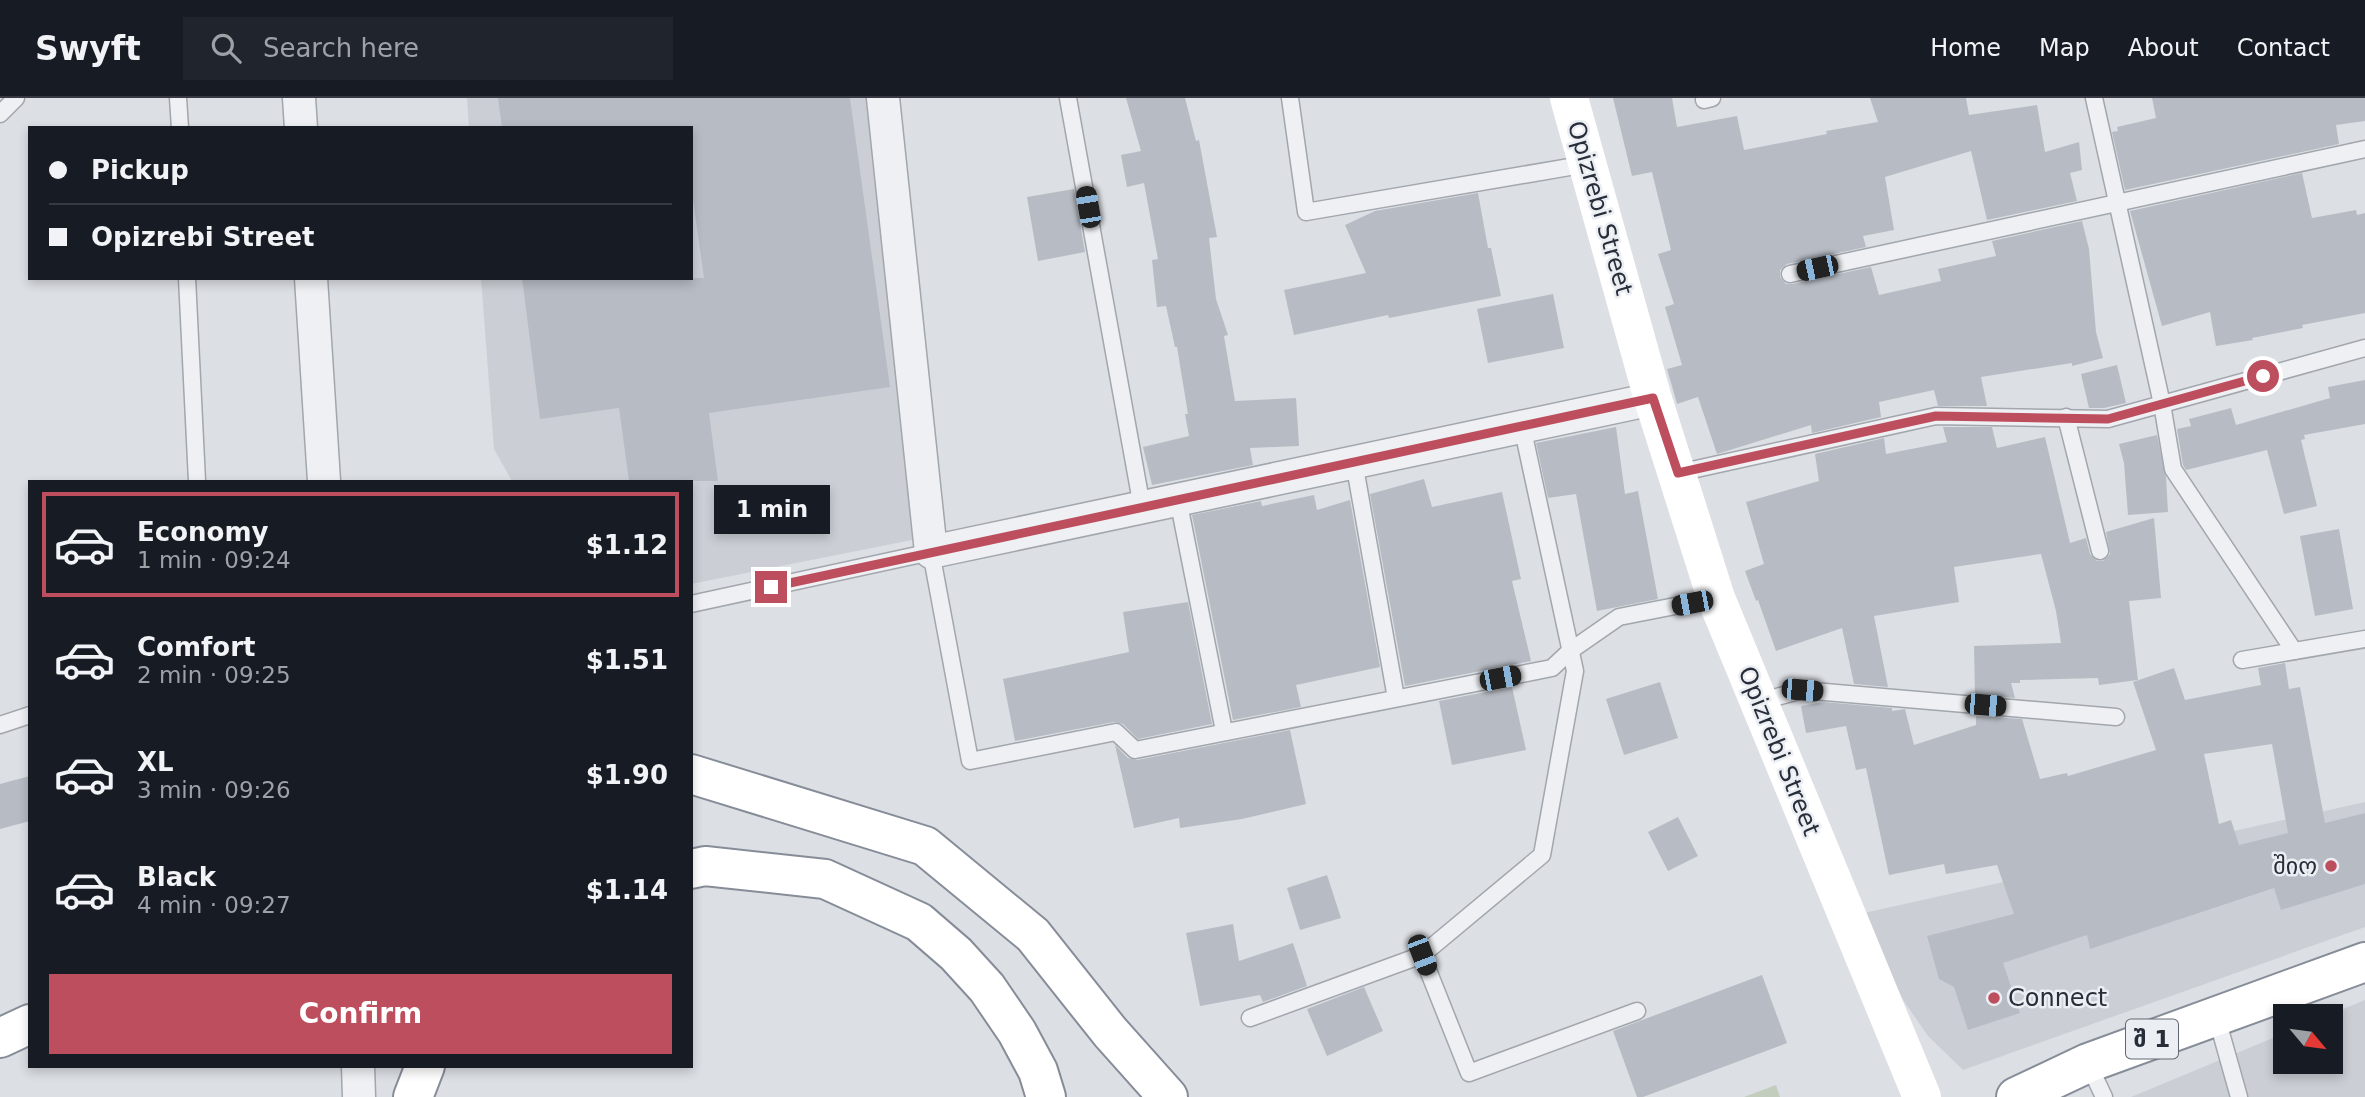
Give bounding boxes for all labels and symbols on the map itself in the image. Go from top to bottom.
street label: Opizrebi Street [1562,118,1638,298]
car [1075,184,1102,230]
car [1795,253,1840,283]
route start [2247,360,2279,392]
callout: 1 min [713,486,829,534]
route end [755,571,787,603]
car [1670,589,1715,617]
street label: Opizrebi Street [1732,662,1826,840]
car [1478,664,1523,692]
car [1781,678,1824,702]
car [1964,693,2007,717]
place label: შიო [2273,852,2317,880]
marker: შიო [2323,858,2339,874]
car [1405,932,1440,978]
place label: Connect [2008,984,2107,1012]
marker: Connect [1986,990,2002,1006]
north arrow [2273,1004,2343,1074]
road number: შ 1 [2126,1020,2178,1058]

